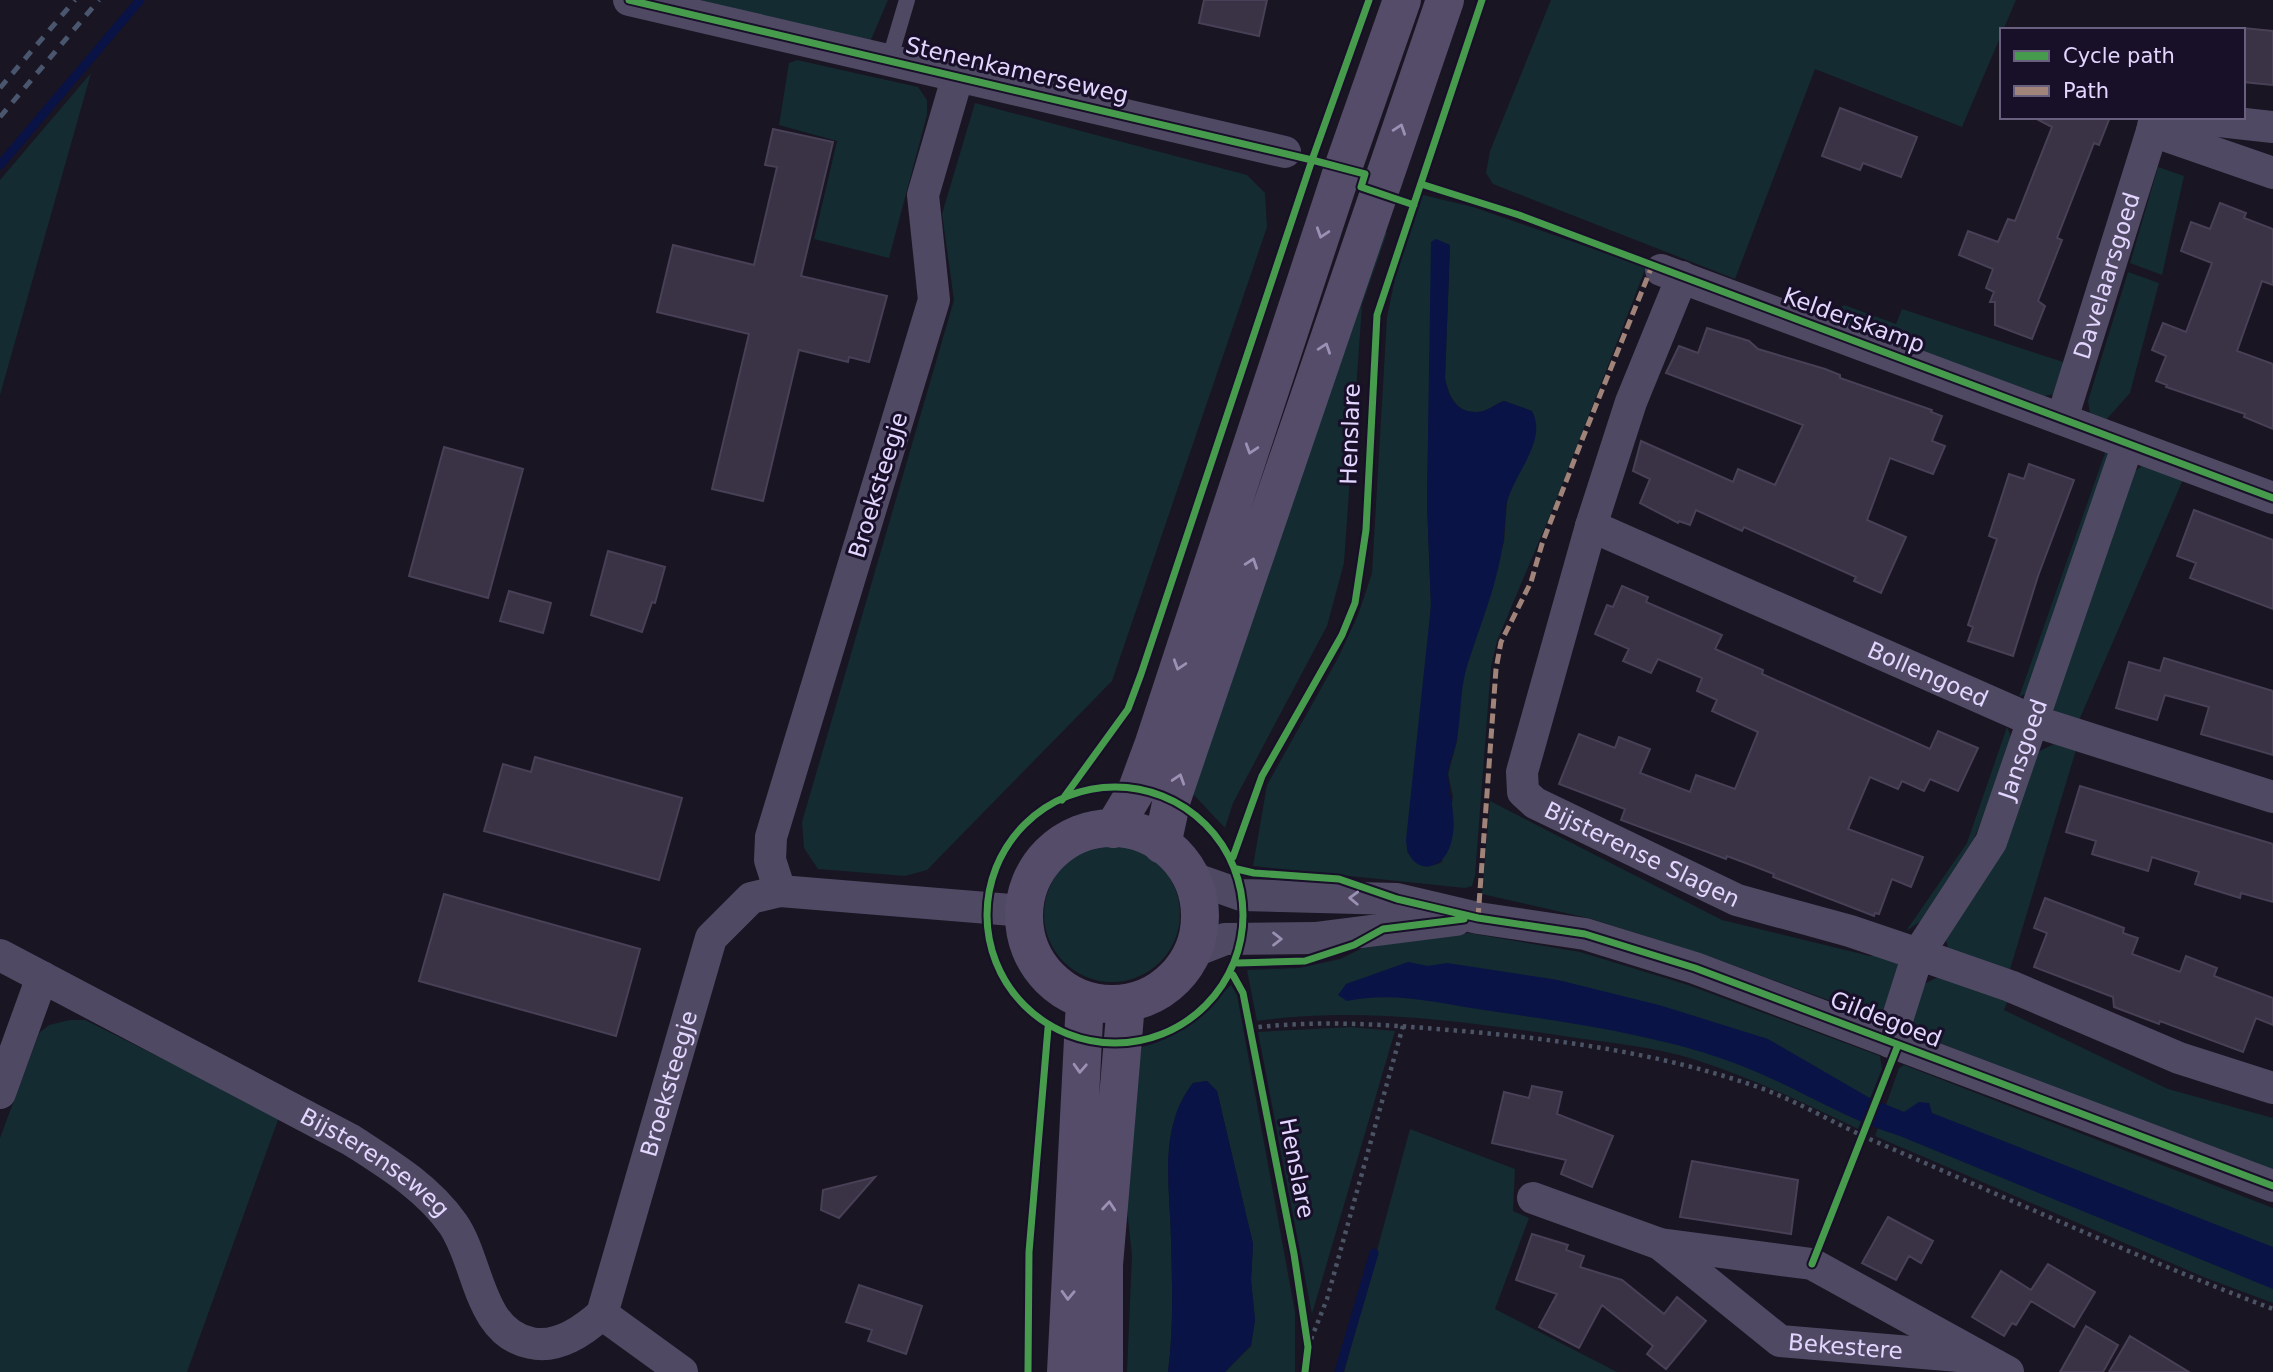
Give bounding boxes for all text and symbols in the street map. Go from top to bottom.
legend [2000,28,2245,119]
street label: Stenenkamerseweg [903,32,1131,108]
text: Cycle path [2063,44,2175,68]
text: Path [2063,79,2109,103]
one-way arrow [1392,123,1406,136]
street label: Davelaarsgoed [2069,189,2145,362]
one-way arrow [1316,226,1330,238]
street label: Kelderskamp [1780,282,1928,358]
one-way arrow [1317,342,1331,354]
street label: Henslare [1335,383,1365,485]
street label: Broeksteegje [844,409,912,561]
one-way arrow [1245,442,1259,454]
one-way arrow [1244,558,1258,570]
street label: Bollengoed [1864,636,1992,712]
one-way arrow [1173,658,1188,670]
street label: Jansgoed [1993,696,2052,805]
one-way arrow [1171,773,1185,785]
street label: Bijsterense Slagen [1540,797,1744,912]
one-way arrow [1348,890,1359,905]
one-way arrow [1272,931,1283,947]
street label: Gildegoed [1827,986,1945,1052]
street label: Broeksteegje [635,1007,702,1160]
one-way arrow [1073,1063,1088,1074]
street label: Bijsterenseweg [296,1103,455,1222]
street label: Henslare [1275,1116,1319,1220]
one-way arrow [1101,1200,1116,1211]
one-way arrow [1060,1291,1076,1301]
street label: Bekestere [1787,1329,1904,1364]

